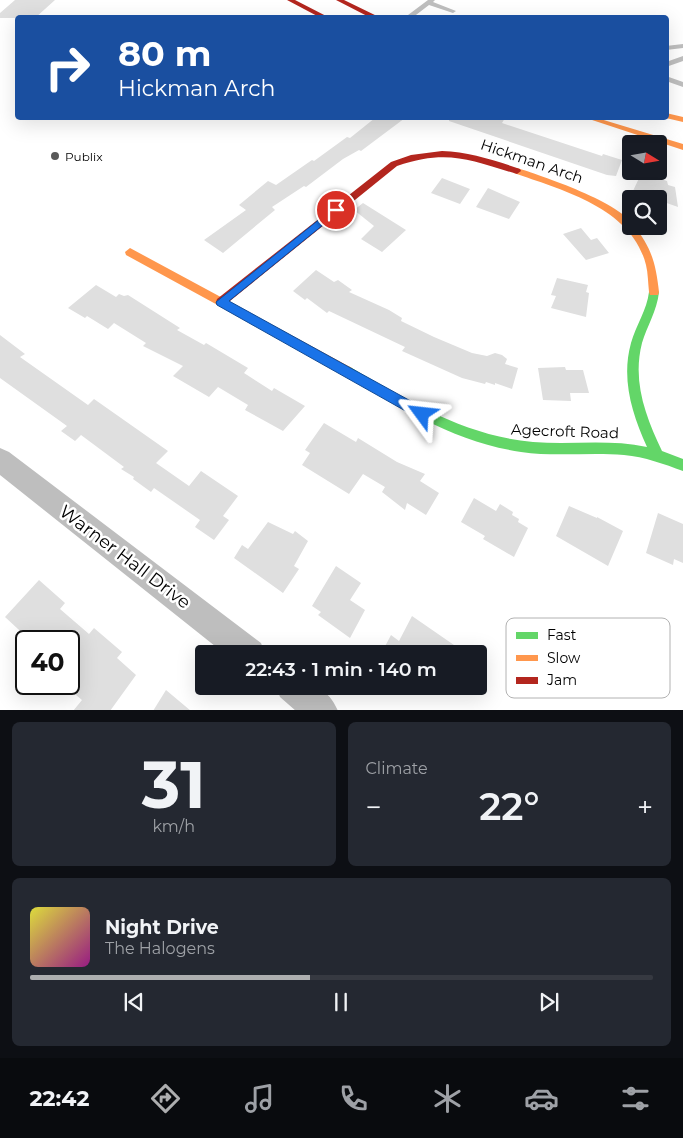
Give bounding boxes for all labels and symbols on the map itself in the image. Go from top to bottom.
street label: Hickman Arch [478,135,586,187]
north arrow [622,135,668,180]
place label: Publix [65,149,103,164]
marker: Publix [49,150,61,162]
pin [315,189,357,231]
position arrow [395,387,447,439]
street label: Agecroft Road [511,420,619,442]
street label: Warner Hall Drive [55,501,195,614]
legend [506,618,670,698]
text: Fast [547,626,577,644]
speed limit sign: 40 [15,630,80,695]
text: Slow [547,649,581,667]
text: Jam [546,671,577,689]

